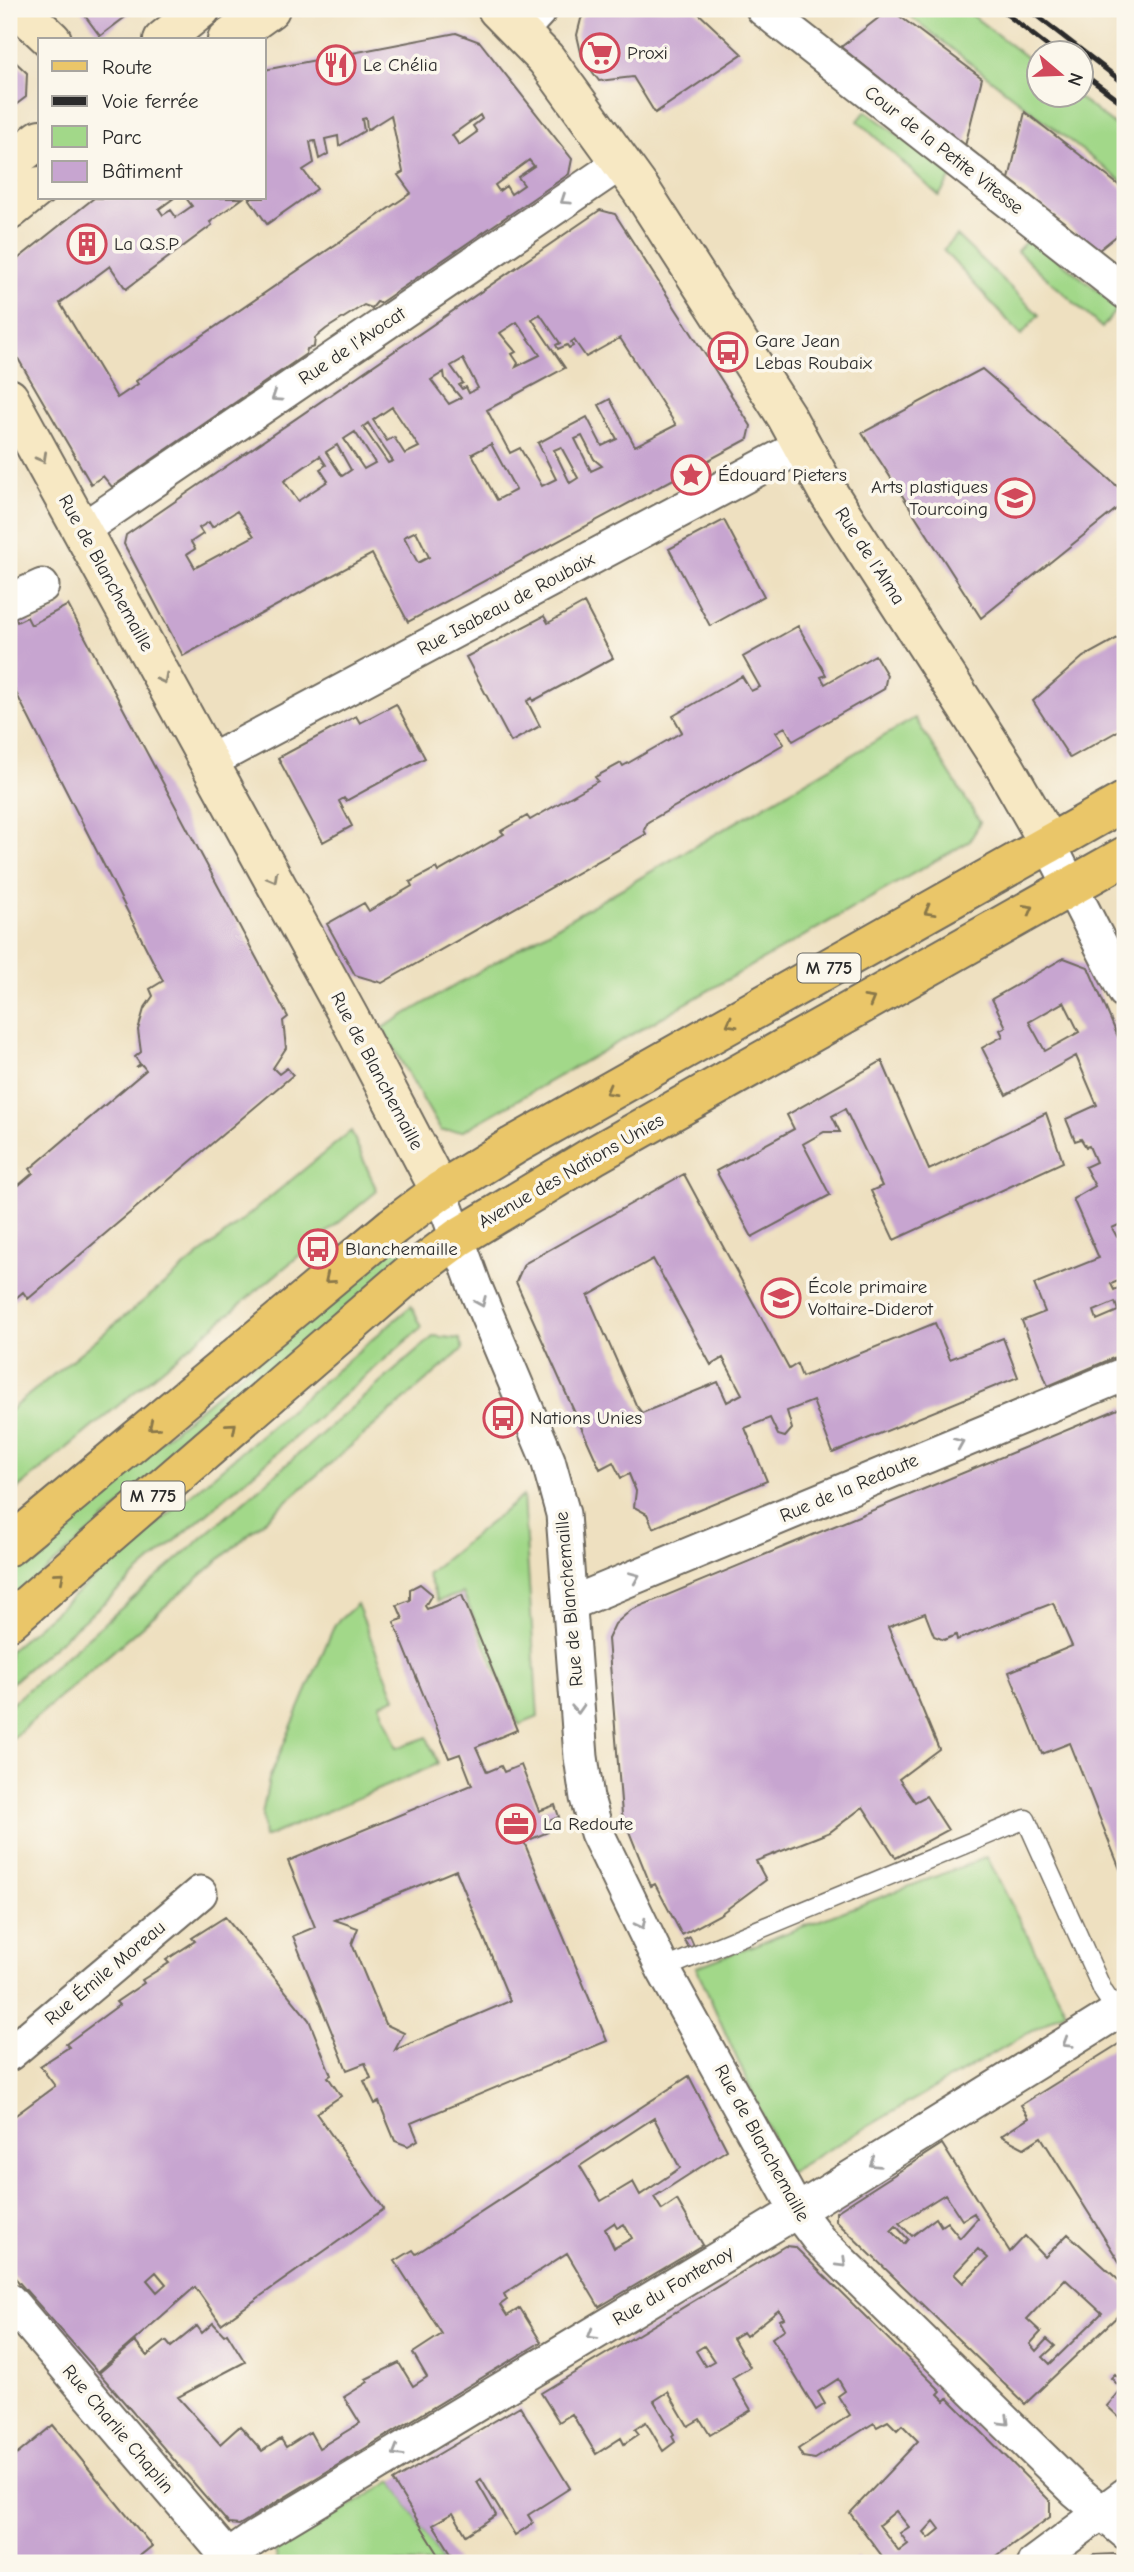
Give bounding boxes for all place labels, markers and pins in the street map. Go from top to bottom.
supermarket icon: Proxi [579,32,621,74]
place label: Proxi [627,42,668,64]
restaurant icon: Le Chélia [315,44,357,86]
place label: Le Chélia [363,54,438,76]
building icon: La Q.S.P [66,223,108,265]
place label: La Q.S.P [114,233,179,255]
place label: Gare Jean Lebas Roubaix [755,330,873,374]
bus stop icon: Gare Jean Lebas Roubaix [707,331,749,373]
place icon: Édouard Pieters [670,454,712,496]
place label: Édouard Pieters [718,464,847,486]
place label: Arts plastiques Tourcoing [871,476,988,520]
school or university icon: Arts plastiques Tourcoing [994,477,1036,519]
bus stop icon: Blanchemaille [297,1228,339,1270]
place label: Blanchemaille [345,1238,458,1260]
place label: École primaire Voltaire-Diderot [808,1276,934,1320]
school or university icon: École primaire Voltaire-Diderot [760,1277,802,1319]
bus stop icon: Nations Unies [482,1397,524,1439]
place label: Nations Unies [530,1407,642,1429]
office icon: La Redoute [495,1803,537,1845]
place label: La Redoute [543,1813,633,1835]

